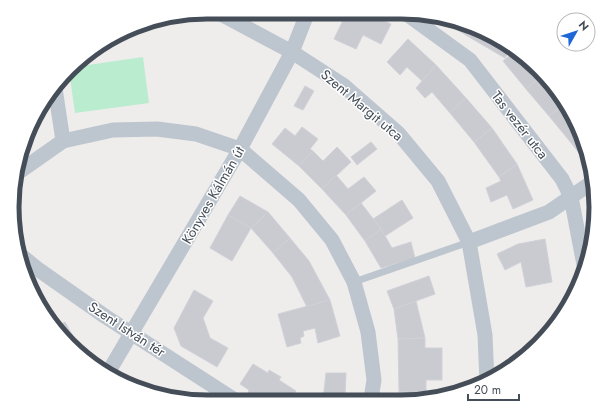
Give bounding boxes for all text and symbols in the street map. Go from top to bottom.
north arrow [556,12,596,52]
text: N [575,17,593,34]
street label: Szent Margit utca [316,65,408,145]
street label: Tas vezér utca [487,87,553,163]
street label: Könyves Kálmán út [177,142,249,248]
street label: Szent István tér [85,297,170,362]
scale bar [468,376,519,402]
text: 20 m [474,381,501,399]

